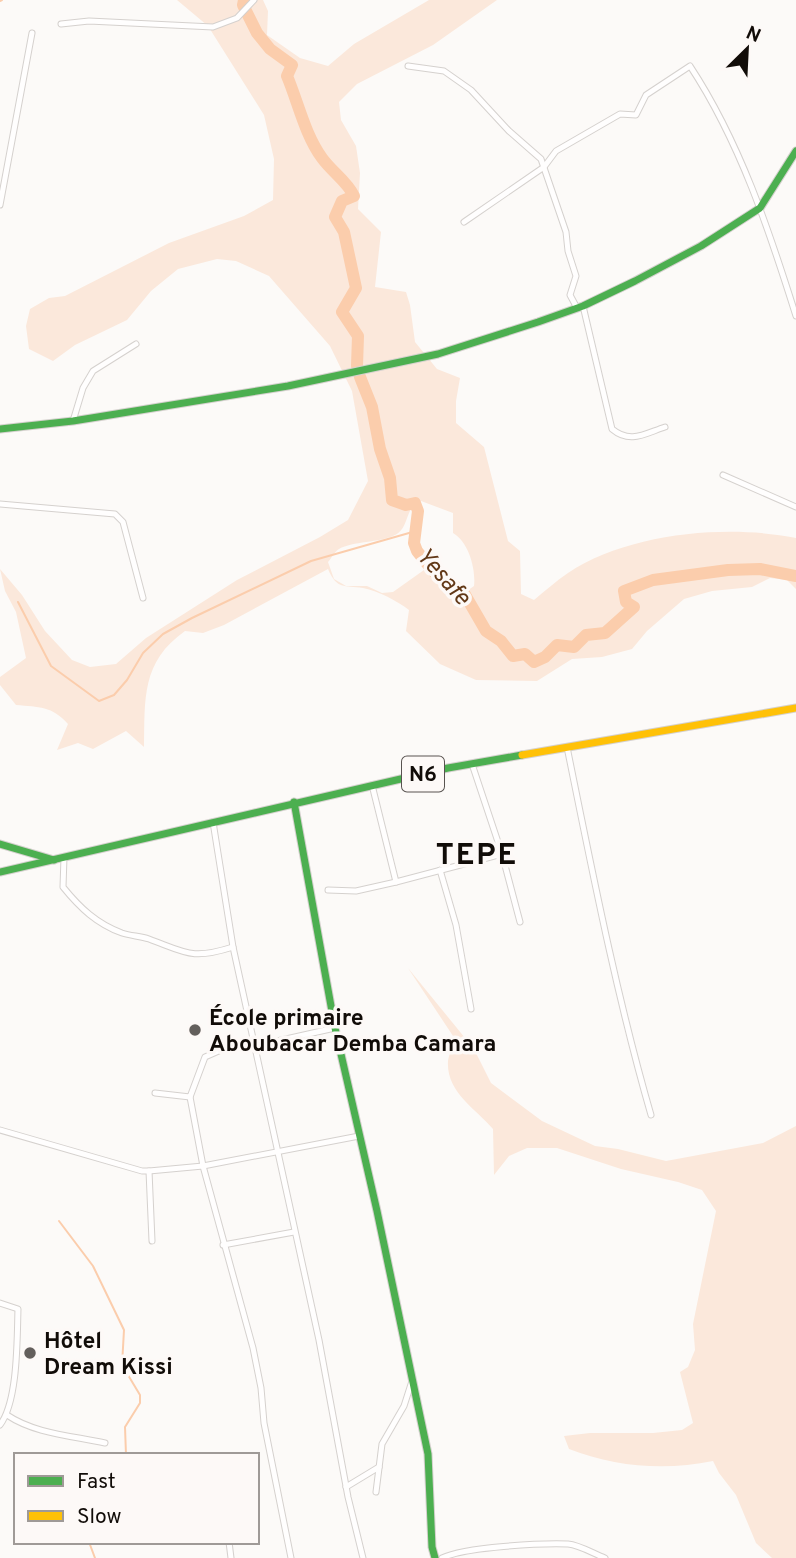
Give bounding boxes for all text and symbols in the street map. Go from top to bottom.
north arrow [712,14,782,84]
text: N [742,22,764,49]
water label: Yesafe [409,542,477,613]
road number: N6 [402,756,444,792]
district label: TEPE [436,838,518,875]
place label: École primaire Aboubacar Demba Camara [209,1004,496,1060]
marker: École primaire Aboubacar Demba Camara [187,1022,203,1038]
place label: Hôtel Dream Kissi [44,1328,173,1383]
marker: Hôtel Dream Kissi [22,1345,38,1361]
legend [14,1453,259,1544]
text: Fast [77,1469,116,1496]
text: Slow [77,1504,122,1531]

